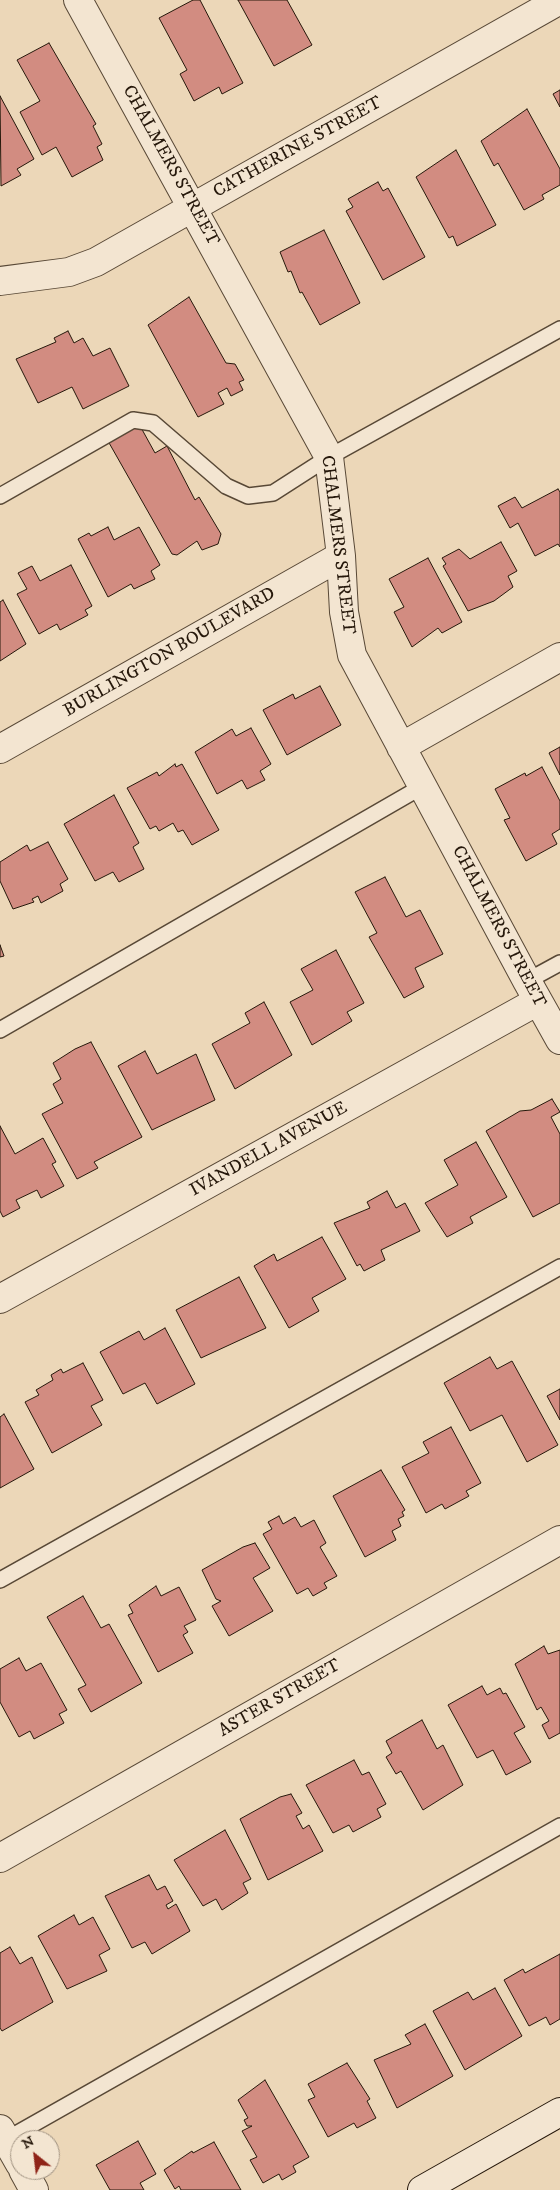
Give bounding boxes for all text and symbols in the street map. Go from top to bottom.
street label: CHALMERS STREET [117,82,223,250]
street label: CATHERINE STREET [210,93,386,203]
street label: CHALMERS STREET [315,454,359,636]
street label: BURLINGTON BOULEVARD [60,583,280,723]
street label: CHALMERS STREET [446,842,550,1012]
street label: IVANDELL AVENUE [187,1098,351,1202]
street label: ASTER STREET [215,1655,345,1743]
north arrow [10,2130,60,2180]
text: N [19,2132,38,2153]

